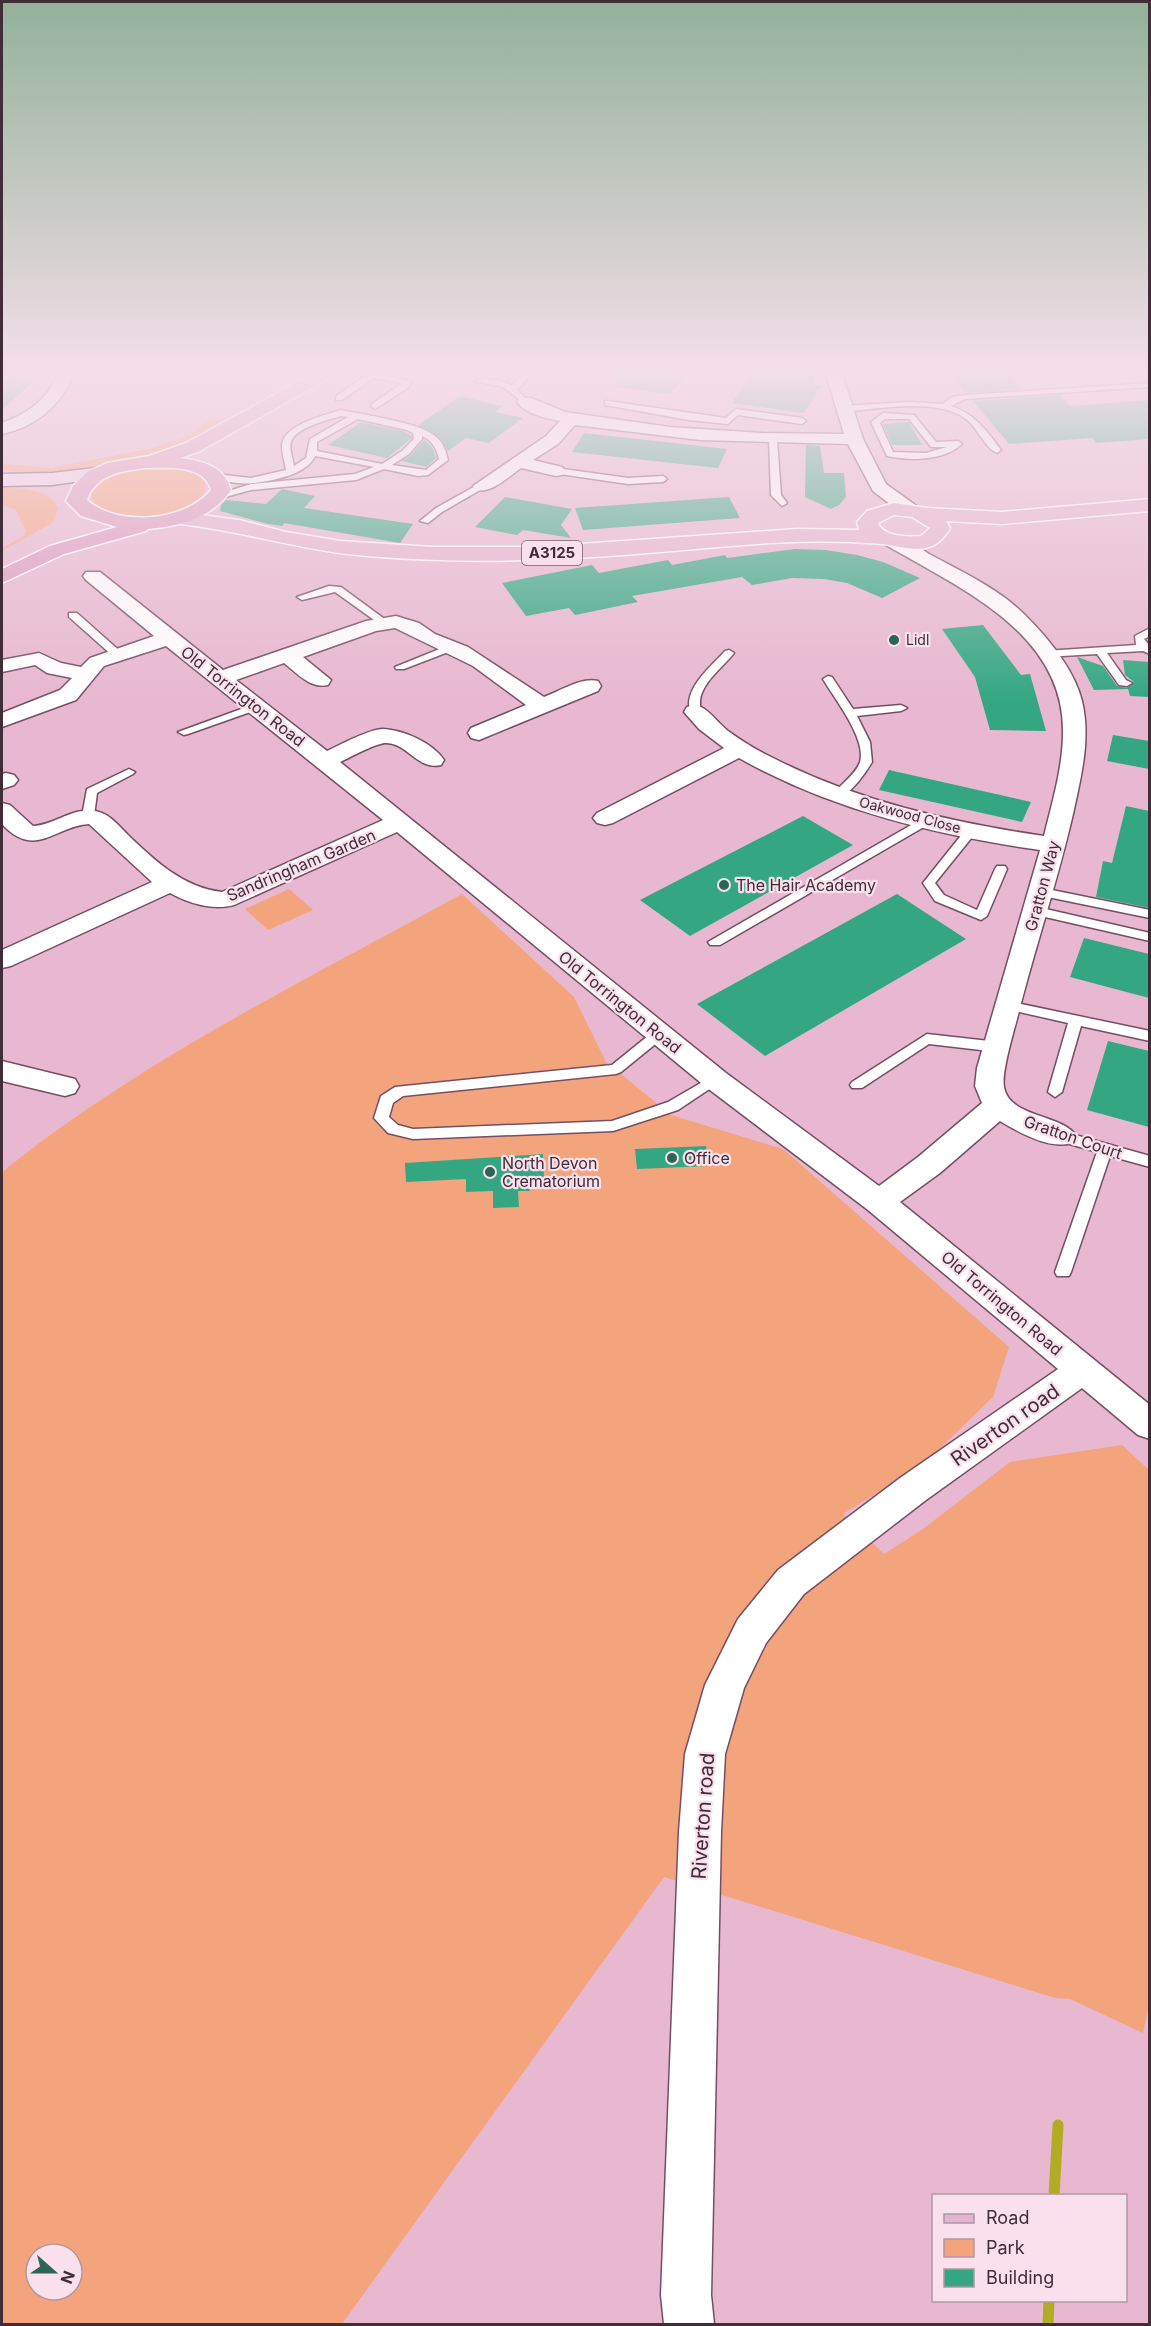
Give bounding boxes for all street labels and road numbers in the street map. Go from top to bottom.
road number: A3125 [522,541,582,565]
street label: Old Torrington Road [177,641,309,751]
street label: Oakwood Close [858,793,963,836]
street label: Sandringham Garden [223,825,379,905]
street label: Gratton Way [1020,838,1064,934]
street label: Old Torrington Road [555,946,685,1058]
street label: Gratton Court [1021,1111,1125,1163]
street label: Old Torrington Road [937,1246,1067,1360]
street label: Riverton road [946,1379,1064,1471]
street label: Riverton road [687,1752,719,1880]

